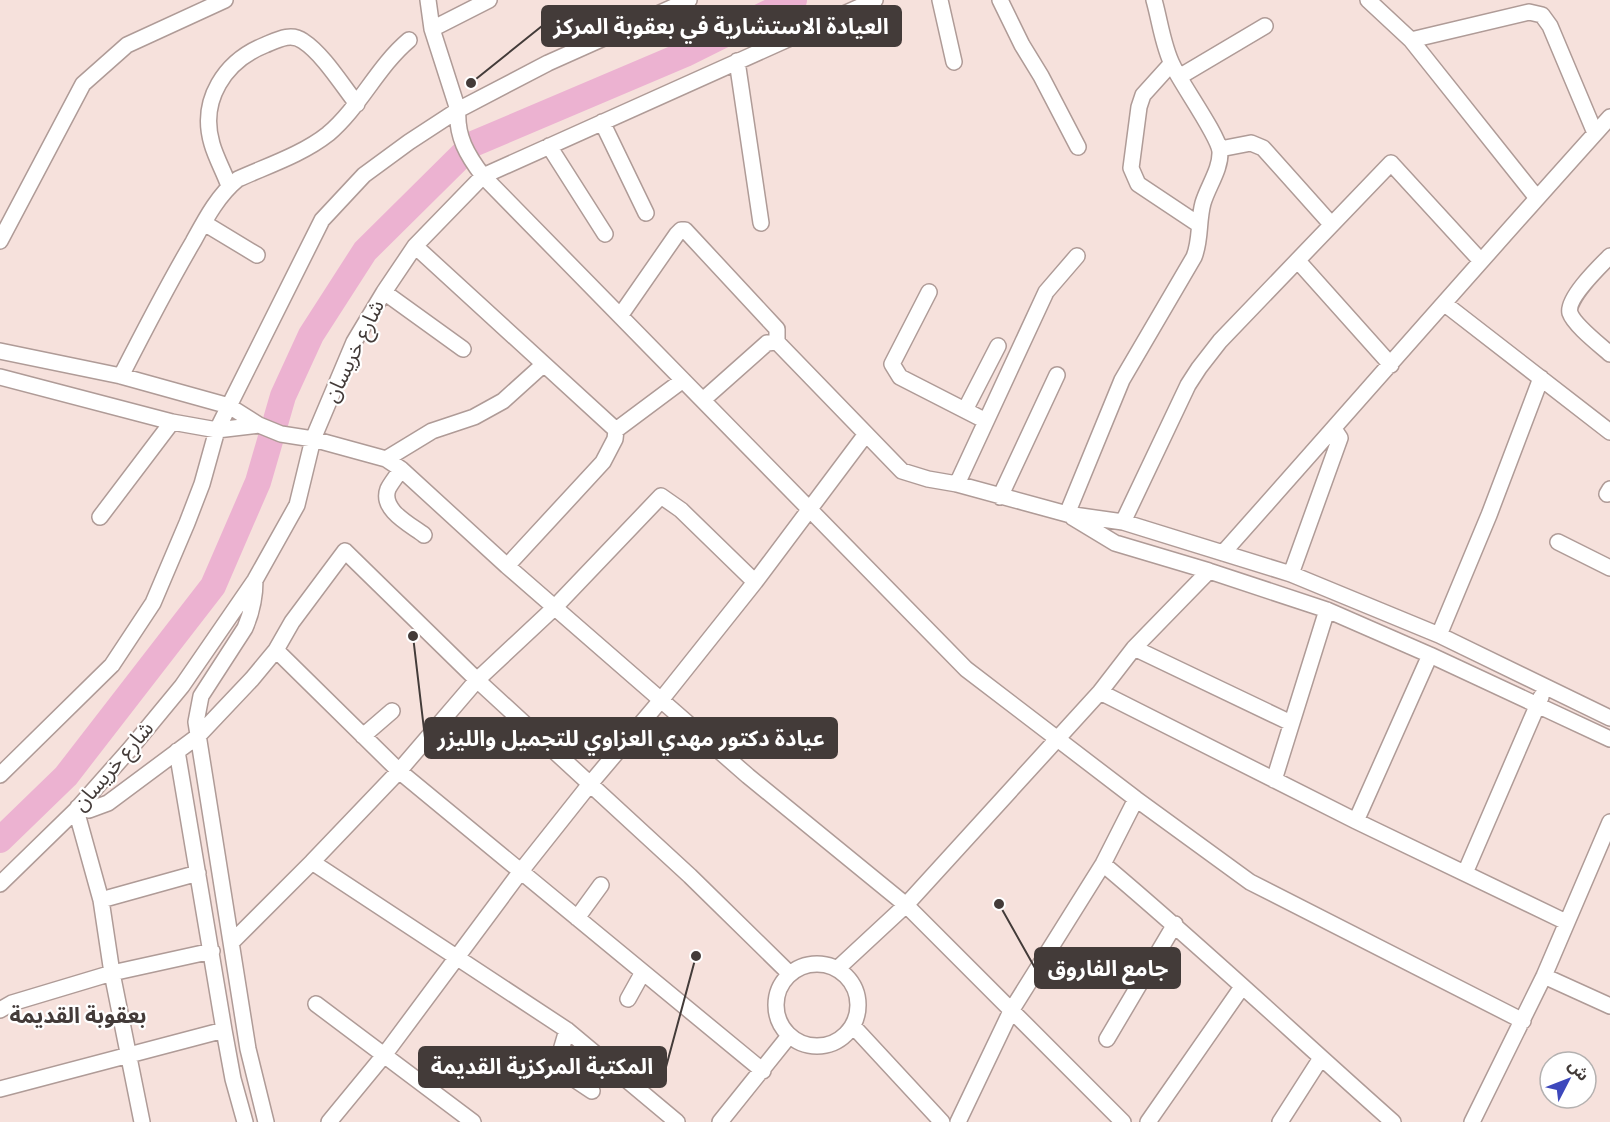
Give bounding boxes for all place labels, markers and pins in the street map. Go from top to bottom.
callout: العيادة الاستشارية في بعقوبة المركز [542,6,901,46]
callout: عيادة دكتور مهدي العزاوي للتجميل والليزر [425,718,837,758]
callout: جامع الفاروق [1035,948,1180,988]
callout: المكتبة المركزية القديمة [419,1047,666,1087]

